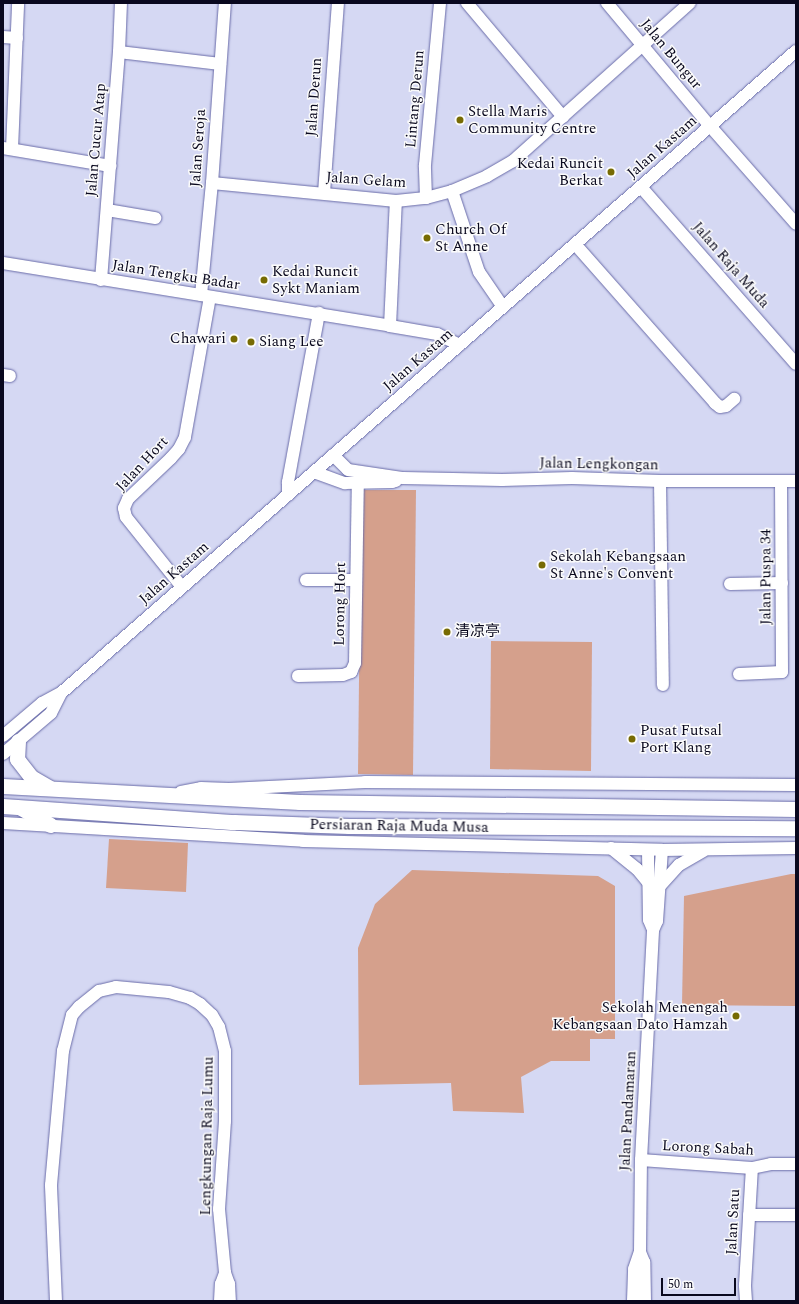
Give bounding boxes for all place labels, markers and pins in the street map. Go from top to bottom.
place label: Stella Maris Community Centre [468,102,596,137]
marker: Stella Maris Community Centre [455,115,465,125]
place label: Kedai Runcit Berkat [517,154,603,189]
marker: Kedai Runcit Berkat [606,167,616,177]
place label: Church Of St Anne [435,220,506,255]
marker: Church Of St Anne [422,233,432,243]
place label: Kedai Runcit Sykt Maniam [272,262,360,297]
marker: Kedai Runcit Sykt Maniam [259,275,269,285]
place label: Chawari [170,330,226,348]
place label: Siang Lee [259,333,324,351]
marker: Chawari [229,334,239,344]
marker: Siang Lee [246,337,256,347]
place label: Sekolah Kebangsaan St Anne's Convent [550,547,686,582]
marker: Sekolah Kebangsaan St Anne's Convent [537,560,547,570]
place label: 清凉亭 [455,623,500,641]
marker: 清凉亭 [442,627,452,637]
place label: Pusat Futsal Port Klang [640,721,722,756]
marker: Pusat Futsal Port Klang [627,734,637,744]
place label: Sekolah Menengah Kebangsaan Dato Hamzah [552,998,728,1033]
marker: Sekolah Menengah Kebangsaan Dato Hamzah [731,1011,741,1021]

